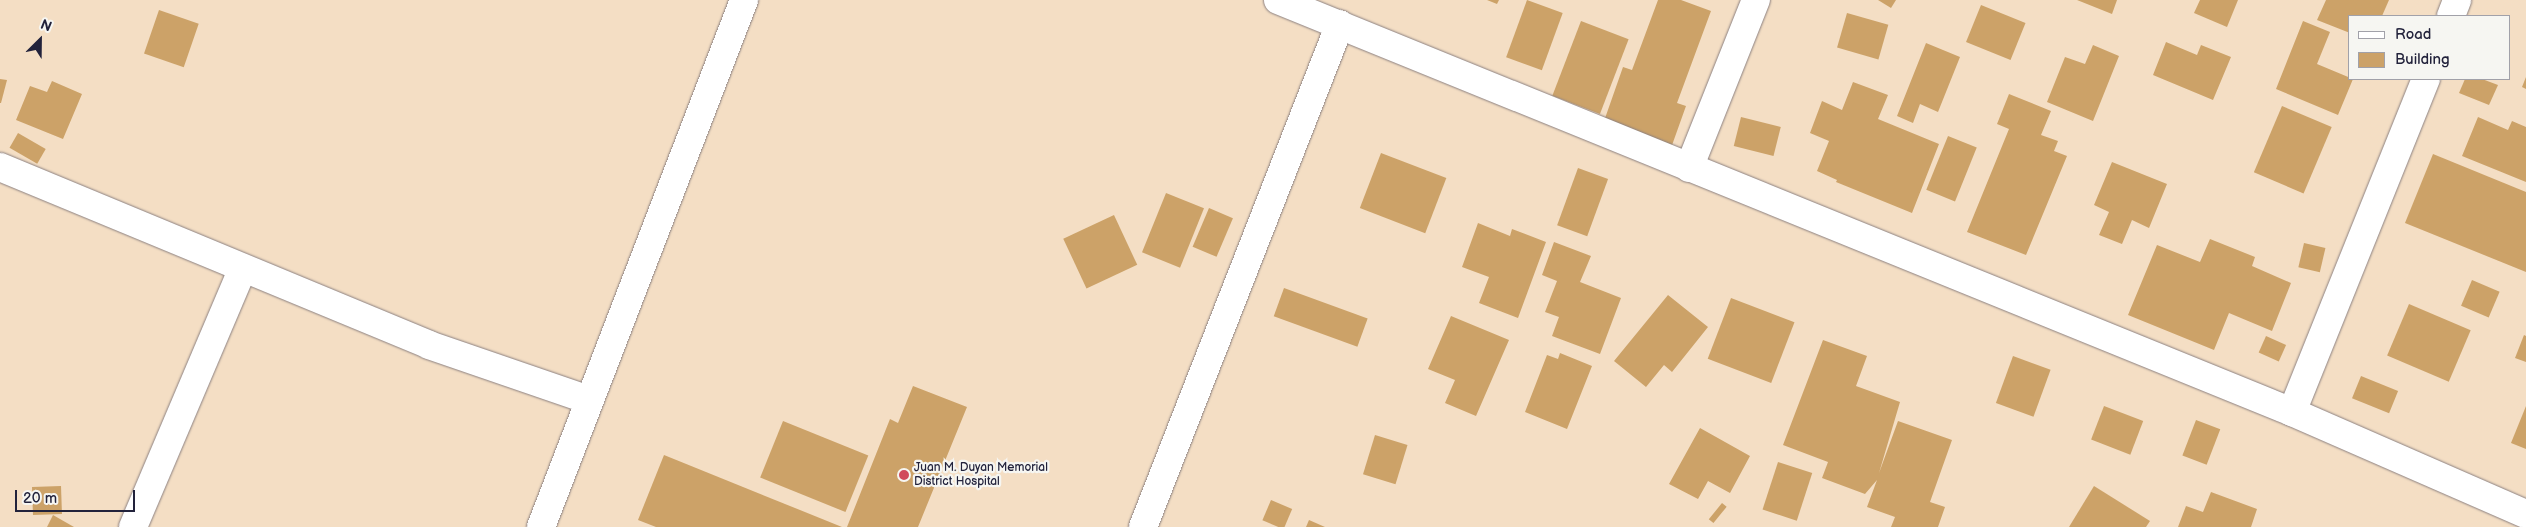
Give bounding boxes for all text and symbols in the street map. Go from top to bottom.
north arrow [15,15,65,65]
legend [2348,15,2511,80]
text: N [38,16,54,36]
text: Road [2395,25,2431,44]
text: Building [2395,50,2450,69]
place label: Juan M. Duyan Memorial District Hospital [914,461,1048,489]
marker: Juan M. Duyan Memorial District Hospital [898,469,910,481]
scale bar [18,480,138,512]
text: 20 m [23,489,57,508]

